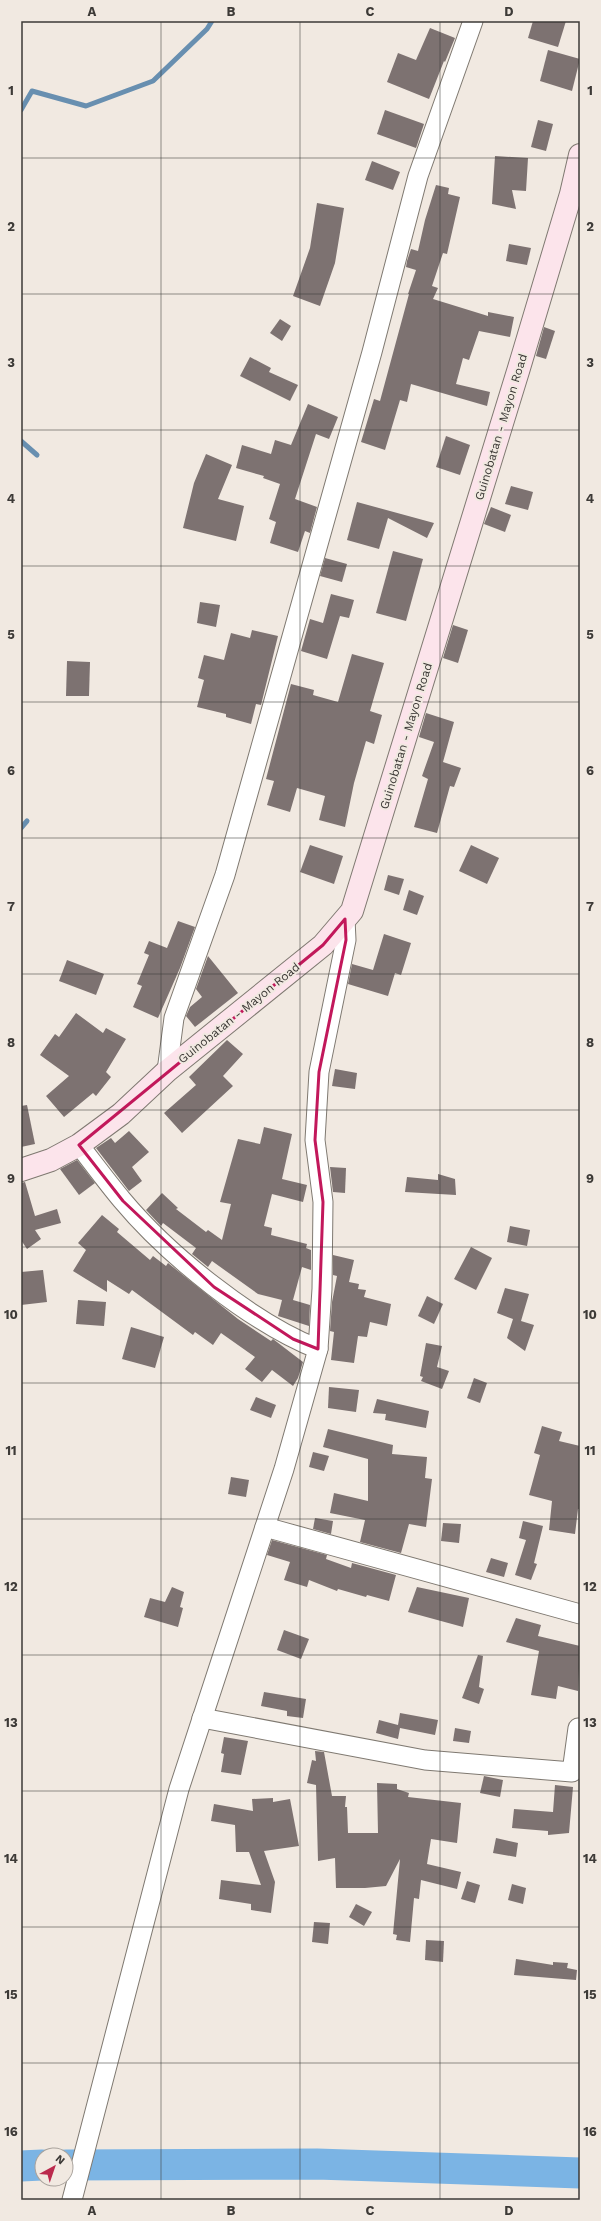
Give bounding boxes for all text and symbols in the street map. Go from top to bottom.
text: A [88,4,97,19]
text: B [227,4,236,19]
text: C [366,4,375,19]
text: D [504,4,514,19]
text: 1 [8,83,14,98]
text: 1 [587,83,593,98]
text: 2 [7,219,15,234]
text: 2 [586,219,594,234]
street label: Guinobatan - Mayon Road [472,352,530,502]
text: 3 [7,355,15,370]
text: 3 [586,355,594,370]
text: 4 [7,491,16,506]
text: 4 [586,491,595,506]
text: 5 [7,627,15,642]
text: 5 [586,627,594,642]
street label: Guinobatan - Mayon Road [377,661,435,811]
text: 6 [7,763,15,778]
text: 6 [586,763,594,778]
text: 7 [7,899,15,914]
text: 7 [586,899,594,914]
street label: Guinobatan - Mayon Road [175,960,303,1066]
text: 8 [7,1035,15,1050]
text: 8 [586,1035,594,1050]
text: 9 [7,1171,15,1186]
text: 9 [586,1171,594,1186]
text: 10 [4,1307,18,1322]
text: 10 [583,1307,597,1322]
text: 11 [5,1443,17,1458]
text: 11 [584,1443,596,1458]
text: 12 [4,1579,18,1594]
text: 12 [583,1579,597,1594]
text: 13 [4,1715,18,1730]
text: 13 [583,1715,597,1730]
text: 14 [4,1851,19,1866]
text: 14 [583,1851,598,1866]
text: 15 [4,1987,18,2002]
text: 15 [583,1987,597,2002]
text: 16 [4,2124,18,2139]
text: 16 [583,2124,597,2139]
north arrow [34,2147,74,2187]
text: N [53,2152,67,2167]
text: A [88,2203,97,2218]
text: B [227,2203,236,2218]
text: C [366,2203,375,2218]
text: D [504,2203,514,2218]

